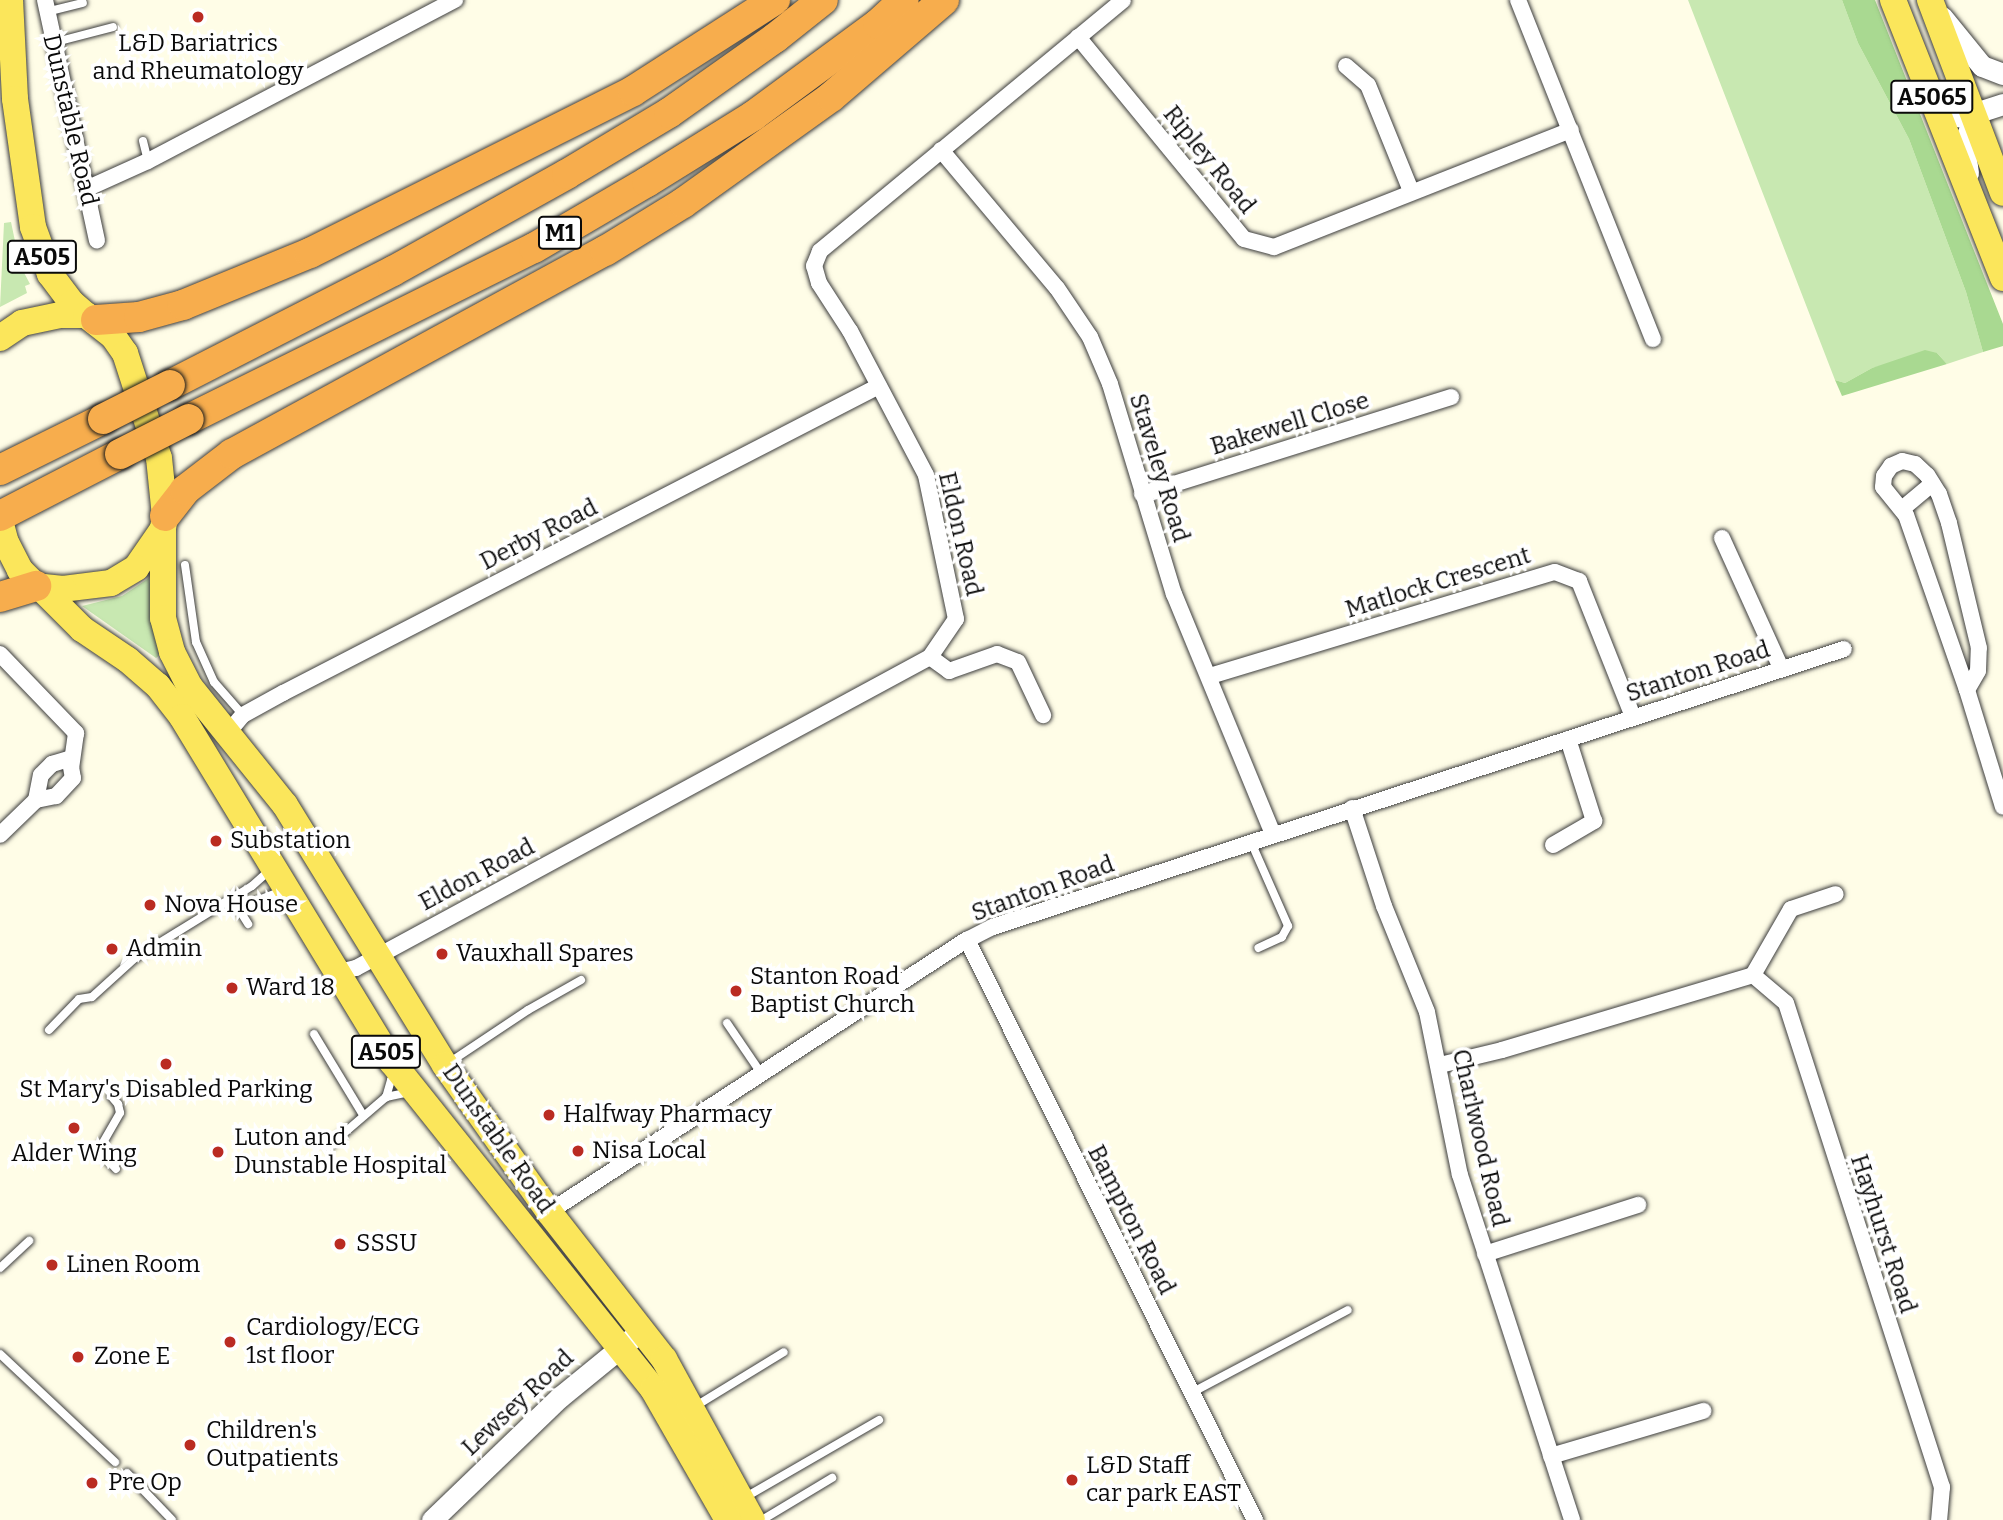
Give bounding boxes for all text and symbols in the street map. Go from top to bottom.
marker: L&D Bariatrics and Rheumatology [188,7,208,27]
place label: L&D Bariatrics and Rheumatology [93,30,303,86]
street label: Dunstable Road [36,31,104,209]
road number: A5065 [1890,78,1974,116]
street label: Ripley Road [1157,100,1261,220]
road number: M1 [537,214,583,252]
road number: A505 [5,238,79,276]
street label: Bakewell Close [1207,386,1373,462]
street label: Staveley Road [1123,390,1195,546]
street label: Eldon Road [932,469,988,599]
street label: Derby Road [476,493,602,577]
street label: Matlock Crescent [1342,541,1534,625]
street label: Stanton Road [1622,635,1774,709]
place label: Substation [230,827,351,855]
marker: Substation [208,833,224,849]
street label: Eldon Road [414,833,540,917]
street label: Stanton Road [968,850,1118,928]
place label: Nova House [164,891,298,919]
marker: Nova House [142,897,158,913]
place label: Admin [126,935,202,963]
place label: Vauxhall Spares [456,940,634,968]
marker: Admin [104,941,120,957]
marker: Vauxhall Spares [434,946,450,962]
place label: Stanton Road Baptist Church [750,963,915,1019]
place label: Ward 18 [246,974,335,1002]
marker: Ward 18 [224,980,240,996]
marker: Stanton Road Baptist Church [728,983,744,999]
road number: A505 [349,1032,423,1072]
street label: Charlwood Road [1446,1046,1514,1230]
marker: St Mary's Disabled Parking [158,1056,174,1072]
street label: Dunstable Road [436,1059,560,1219]
place label: St Mary's Disabled Parking [19,1076,313,1104]
place label: Halfway Pharmacy [563,1101,772,1129]
marker: Halfway Pharmacy [541,1107,557,1123]
marker: Alder Wing [66,1120,82,1136]
place label: Luton and Dunstable Hospital [234,1124,447,1180]
place label: Nisa Local [592,1137,706,1165]
place label: Alder Wing [11,1140,137,1168]
street label: Bampton Road [1081,1140,1181,1300]
marker: Luton and Dunstable Hospital [208,1142,228,1162]
marker: Nisa Local [570,1143,586,1159]
street label: Hayhurst Road [1844,1151,1922,1317]
place label: SSSU [356,1230,417,1258]
marker: SSSU [330,1234,350,1254]
place label: Linen Room [66,1251,200,1279]
marker: Linen Room [44,1257,60,1273]
place label: Cardiology/ECG 1st floor [246,1314,420,1370]
marker: Cardiology/ECG 1st floor [220,1332,240,1352]
place label: Zone E [94,1343,170,1371]
street label: Lewsey Road [456,1344,580,1462]
marker: Zone E [68,1347,88,1367]
place label: Children's Outpatients [206,1417,339,1473]
marker: Children's Outpatients [180,1435,200,1455]
place label: L&D Staff car park EAST [1086,1452,1241,1508]
place label: Pre Op [108,1469,182,1497]
marker: L&D Staff car park EAST [1064,1472,1080,1488]
marker: Pre Op [82,1473,102,1493]

